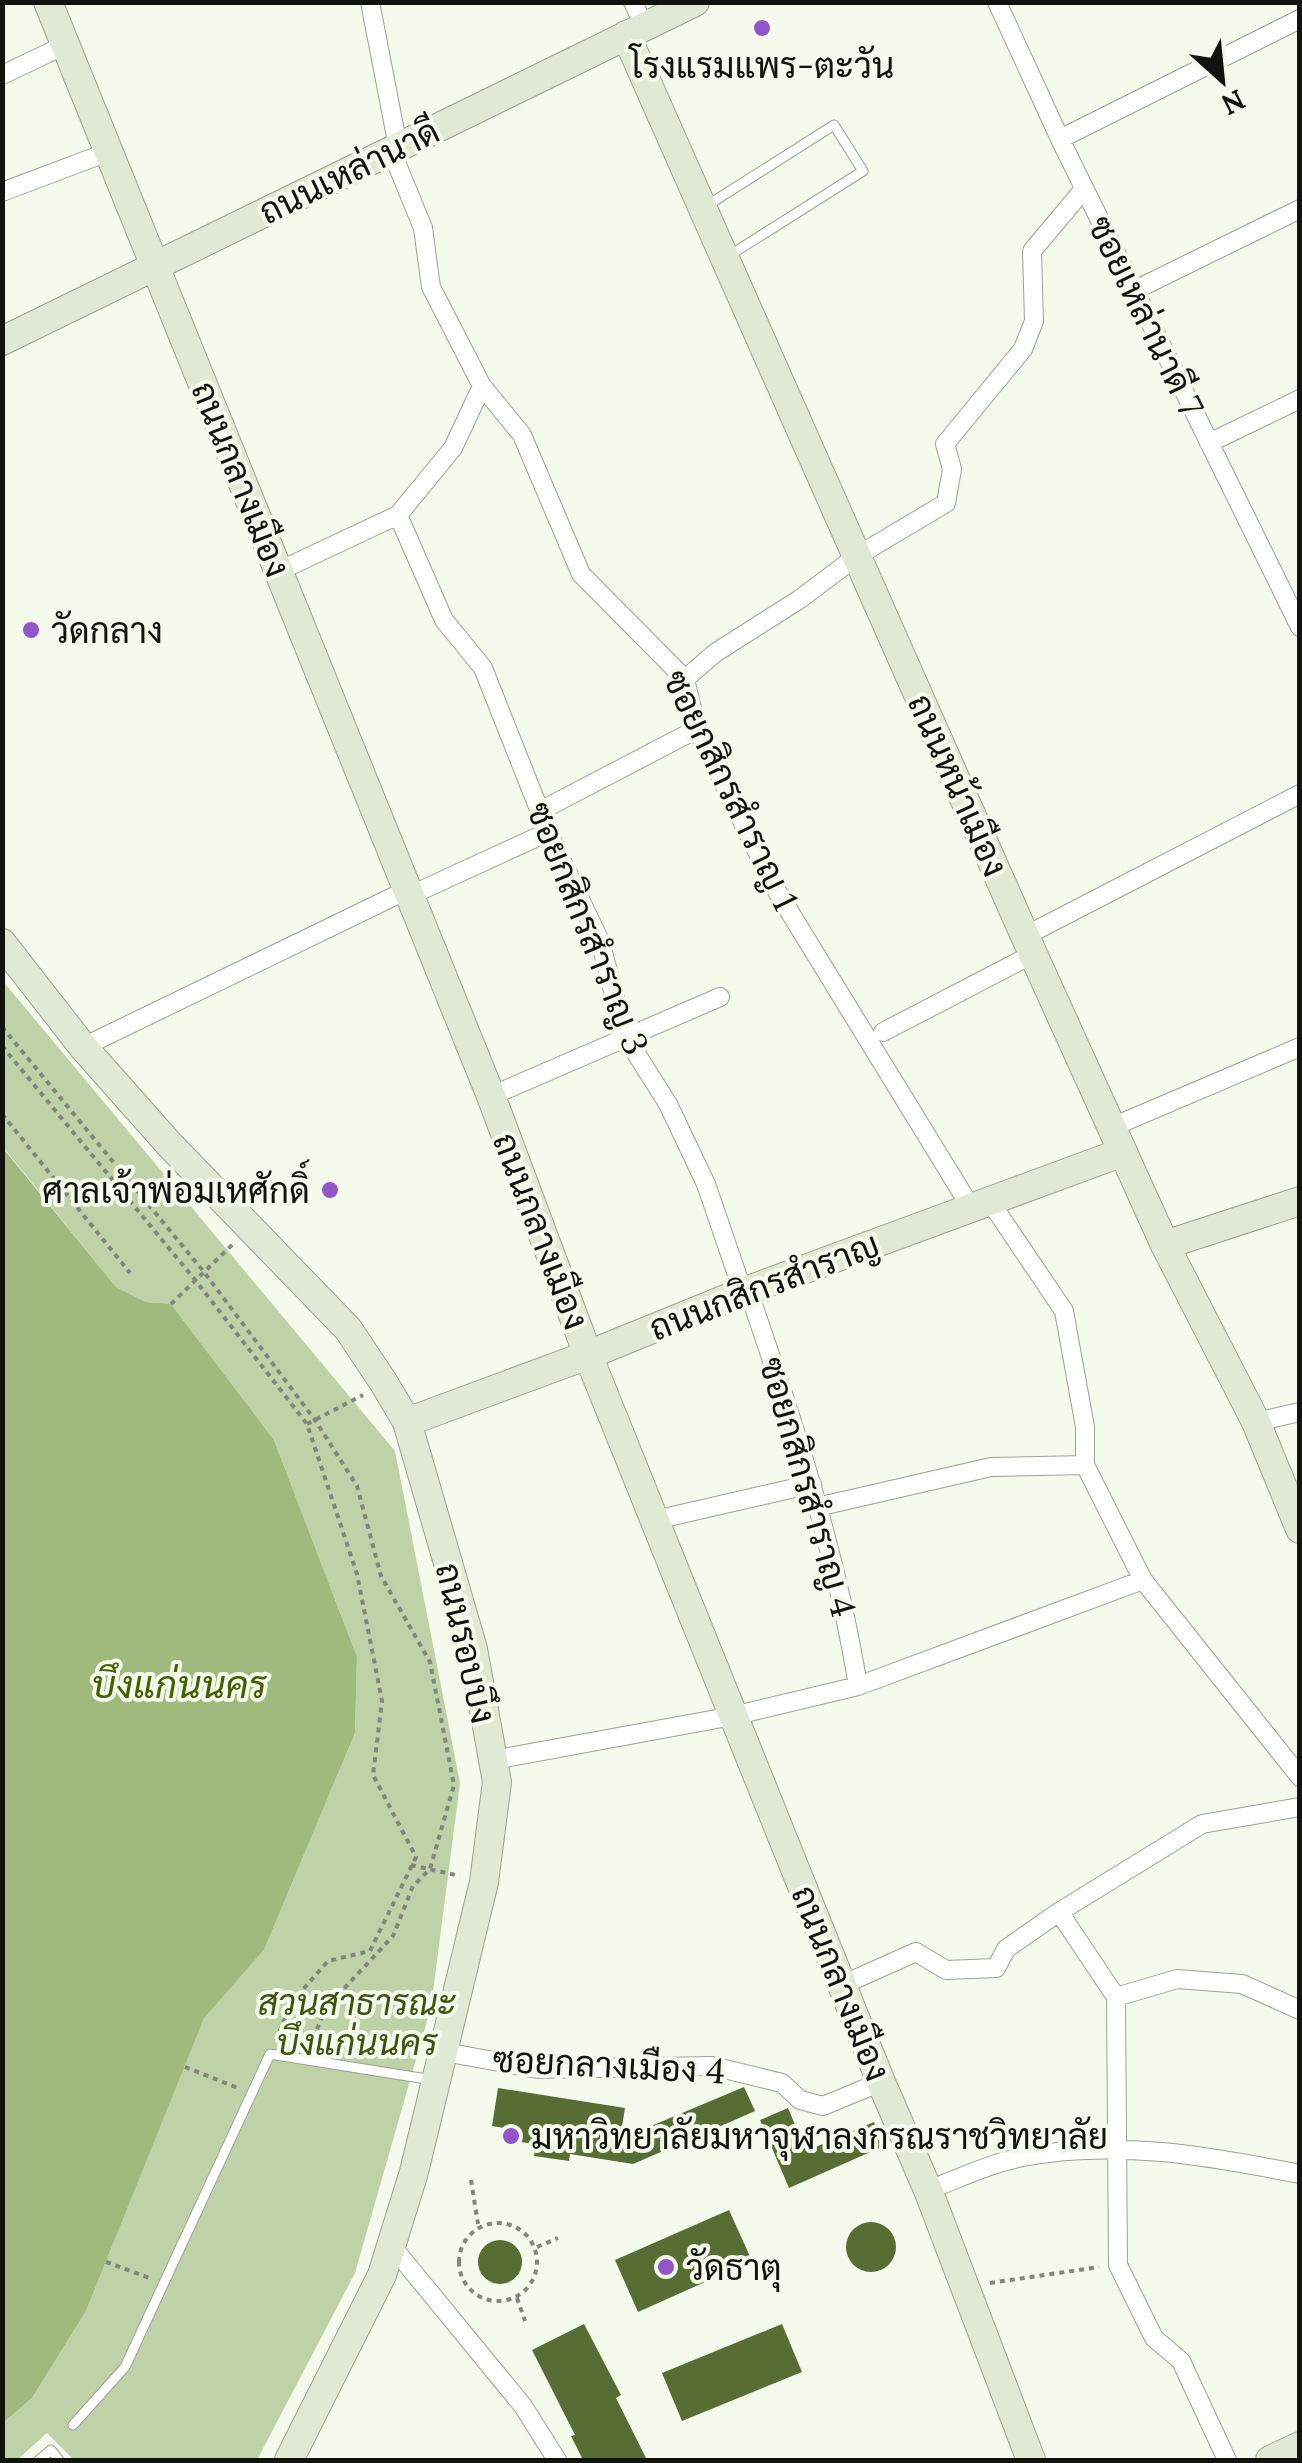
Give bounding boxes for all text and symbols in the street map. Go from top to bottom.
marker: โรงแรมแพร-ตะวัน [751,17,773,39]
north arrow [1172,30,1272,130]
place label: โรงแรมแพร-ตะวัน [628,43,894,88]
text: N [1216,81,1251,123]
street label: ถนนเหล่านาดี [251,108,447,234]
street label: ซอยเหล่านาดี 7 [1078,208,1214,424]
street label: ถนนกลางเมือง [181,375,301,583]
place label: วัดกลาง [51,608,163,653]
marker: วัดกลาง [20,619,42,641]
street label: ซอยกสิกรสำราญ 1 [653,662,809,918]
street label: ถนนหน้าเมือง [898,687,1018,883]
street label: ซอยกสิกรสำราญ 3 [517,795,659,1061]
street label: ถนนกลางเมือง [483,1126,599,1336]
place label: ศาลเจ้าพ่อมเหศักดิ์ [42,1159,310,1213]
marker: ศาลเจ้าพ่อมเหศักดิ์ [319,1179,341,1201]
street label: ถนนกสิกรสำราญ [643,1222,885,1350]
street label: ซอยกสิกรสำราญ 4 [749,1352,867,1622]
street label: ถนนรอบบึง [426,1558,506,1728]
water label: บึงแก่นนคร [91,1660,268,1708]
street label: ถนนกลางเมือง [781,1879,901,2087]
park label: สวนสาธารณะ บึงแก่นนคร [258,1980,457,2065]
street label: ซอยกลางเมือง 4 [492,2036,726,2094]
place label: มหาวิทยาลัยมหาจุฬาลงกรณราชวิทยาลัย [531,2114,1108,2161]
marker: มหาวิทยาลัยมหาจุฬาลงกรณราชวิทยาลัย [500,2125,522,2147]
place label: วัดธาตุ [686,2245,782,2292]
marker: วัดธาตุ [655,2256,677,2278]

